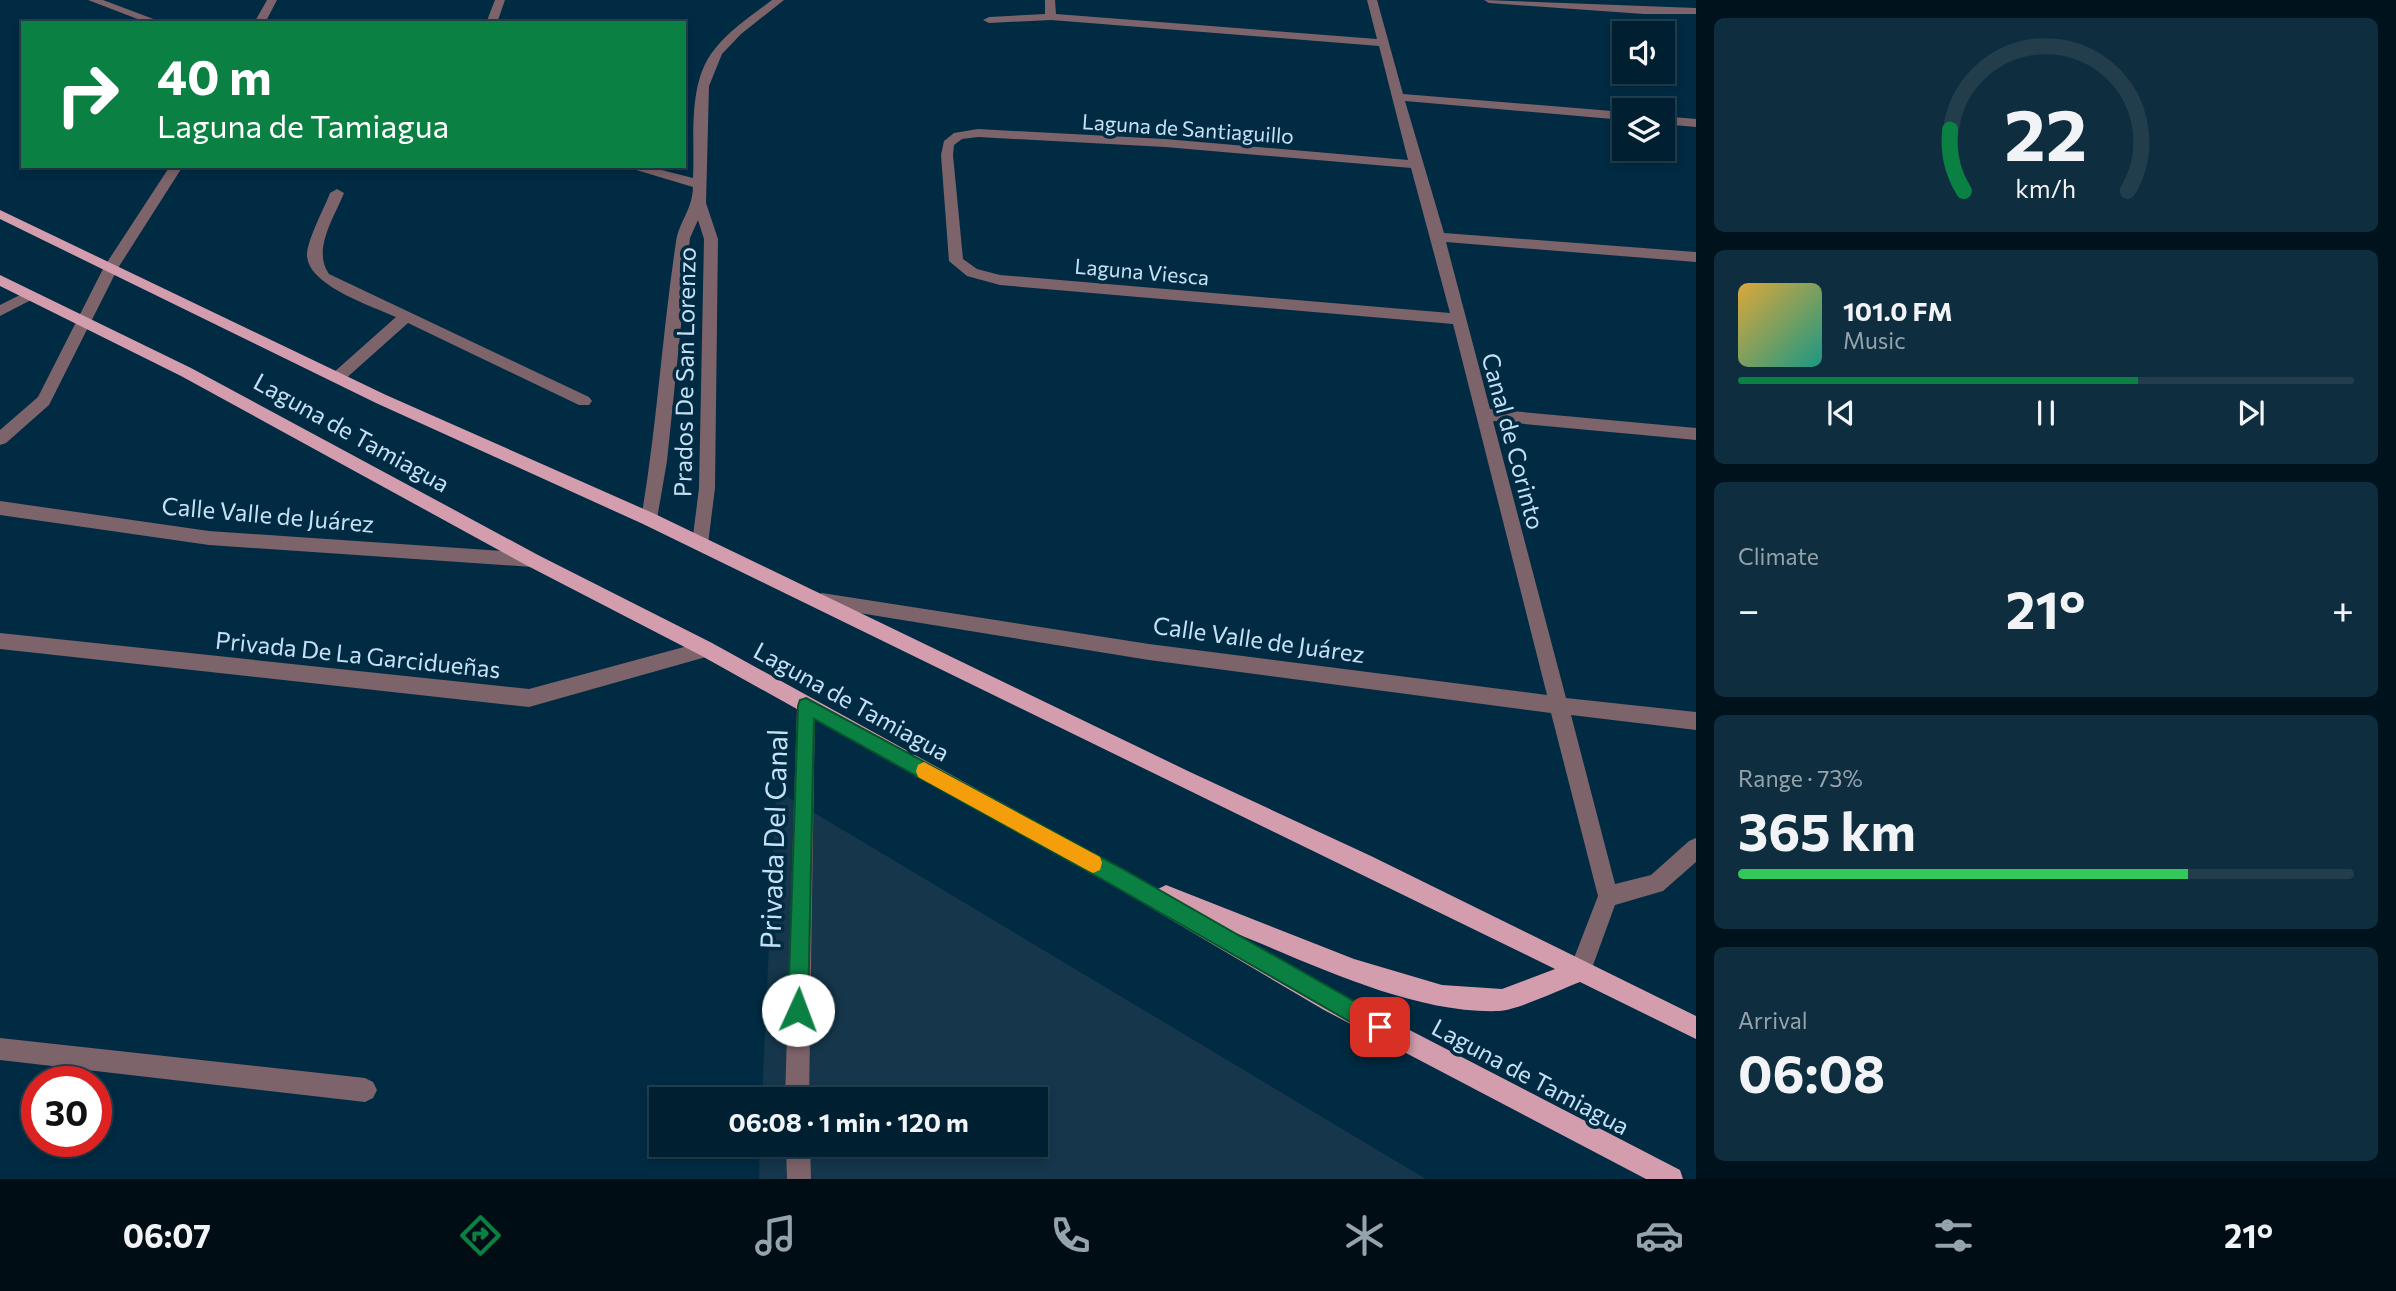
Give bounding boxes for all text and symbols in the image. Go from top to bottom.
map controls [1612,21,1675,161]
button: sound [1612,21,1675,84]
text: 40 m [157,45,272,105]
icon: right [42,49,133,140]
text: 22 [2005,87,2087,176]
button: layers [1612,98,1675,161]
text: Laguna de Tamiagua [157,105,449,145]
street label: Laguna de Santiaguillo [1081,108,1295,148]
text: km/h [2016,173,2076,203]
street label: Prados De San Lorenzo [667,247,701,497]
street label: Laguna Viesca [1074,253,1210,289]
text: 101.0 FM [1843,295,1953,326]
text: Music [1843,326,1906,354]
street label: Canal de Corinto [1477,350,1551,532]
street label: Laguna de Tamiagua [249,366,455,498]
icon: previous [1822,394,1860,432]
icon: pause [2027,394,2065,432]
icon: next [2232,394,2270,432]
street label: Calle Valle de Juárez [160,490,376,538]
text: Climate [1738,542,1819,570]
text: 21° [2006,576,2085,640]
text: − [1738,585,1760,632]
text: + [2332,585,2354,632]
street label: Calle Valle de Juárez [1151,610,1367,668]
street label: Privada De La Garcidueñas [214,625,502,683]
street label: Laguna de Tamiagua [749,635,955,767]
street label: Privada Del Canal [752,728,794,950]
text: Range · 73% [1738,764,1863,792]
text: 365 km [1738,798,1916,862]
position arrow [761,973,835,1047]
pin [1350,997,1410,1057]
text: Arrival [1738,1006,1808,1034]
icon: arrive [1361,1008,1399,1046]
street label: Laguna de Tamiagua [1427,1012,1635,1140]
text: 06:08 [1738,1040,1885,1104]
speed limit sign: 30 [21,1066,112,1157]
text: 06:08 · 1 min · 120 m [728,1106,969,1137]
icon: directions [456,1211,505,1260]
icon: music [751,1211,800,1260]
icon: phone [1046,1211,1095,1260]
icon: climate [1340,1211,1389,1260]
icon: car [1635,1211,1684,1260]
icon: filters [1929,1211,1978,1260]
text: 06:07 [123,1215,211,1255]
text: 21° [2224,1215,2273,1255]

